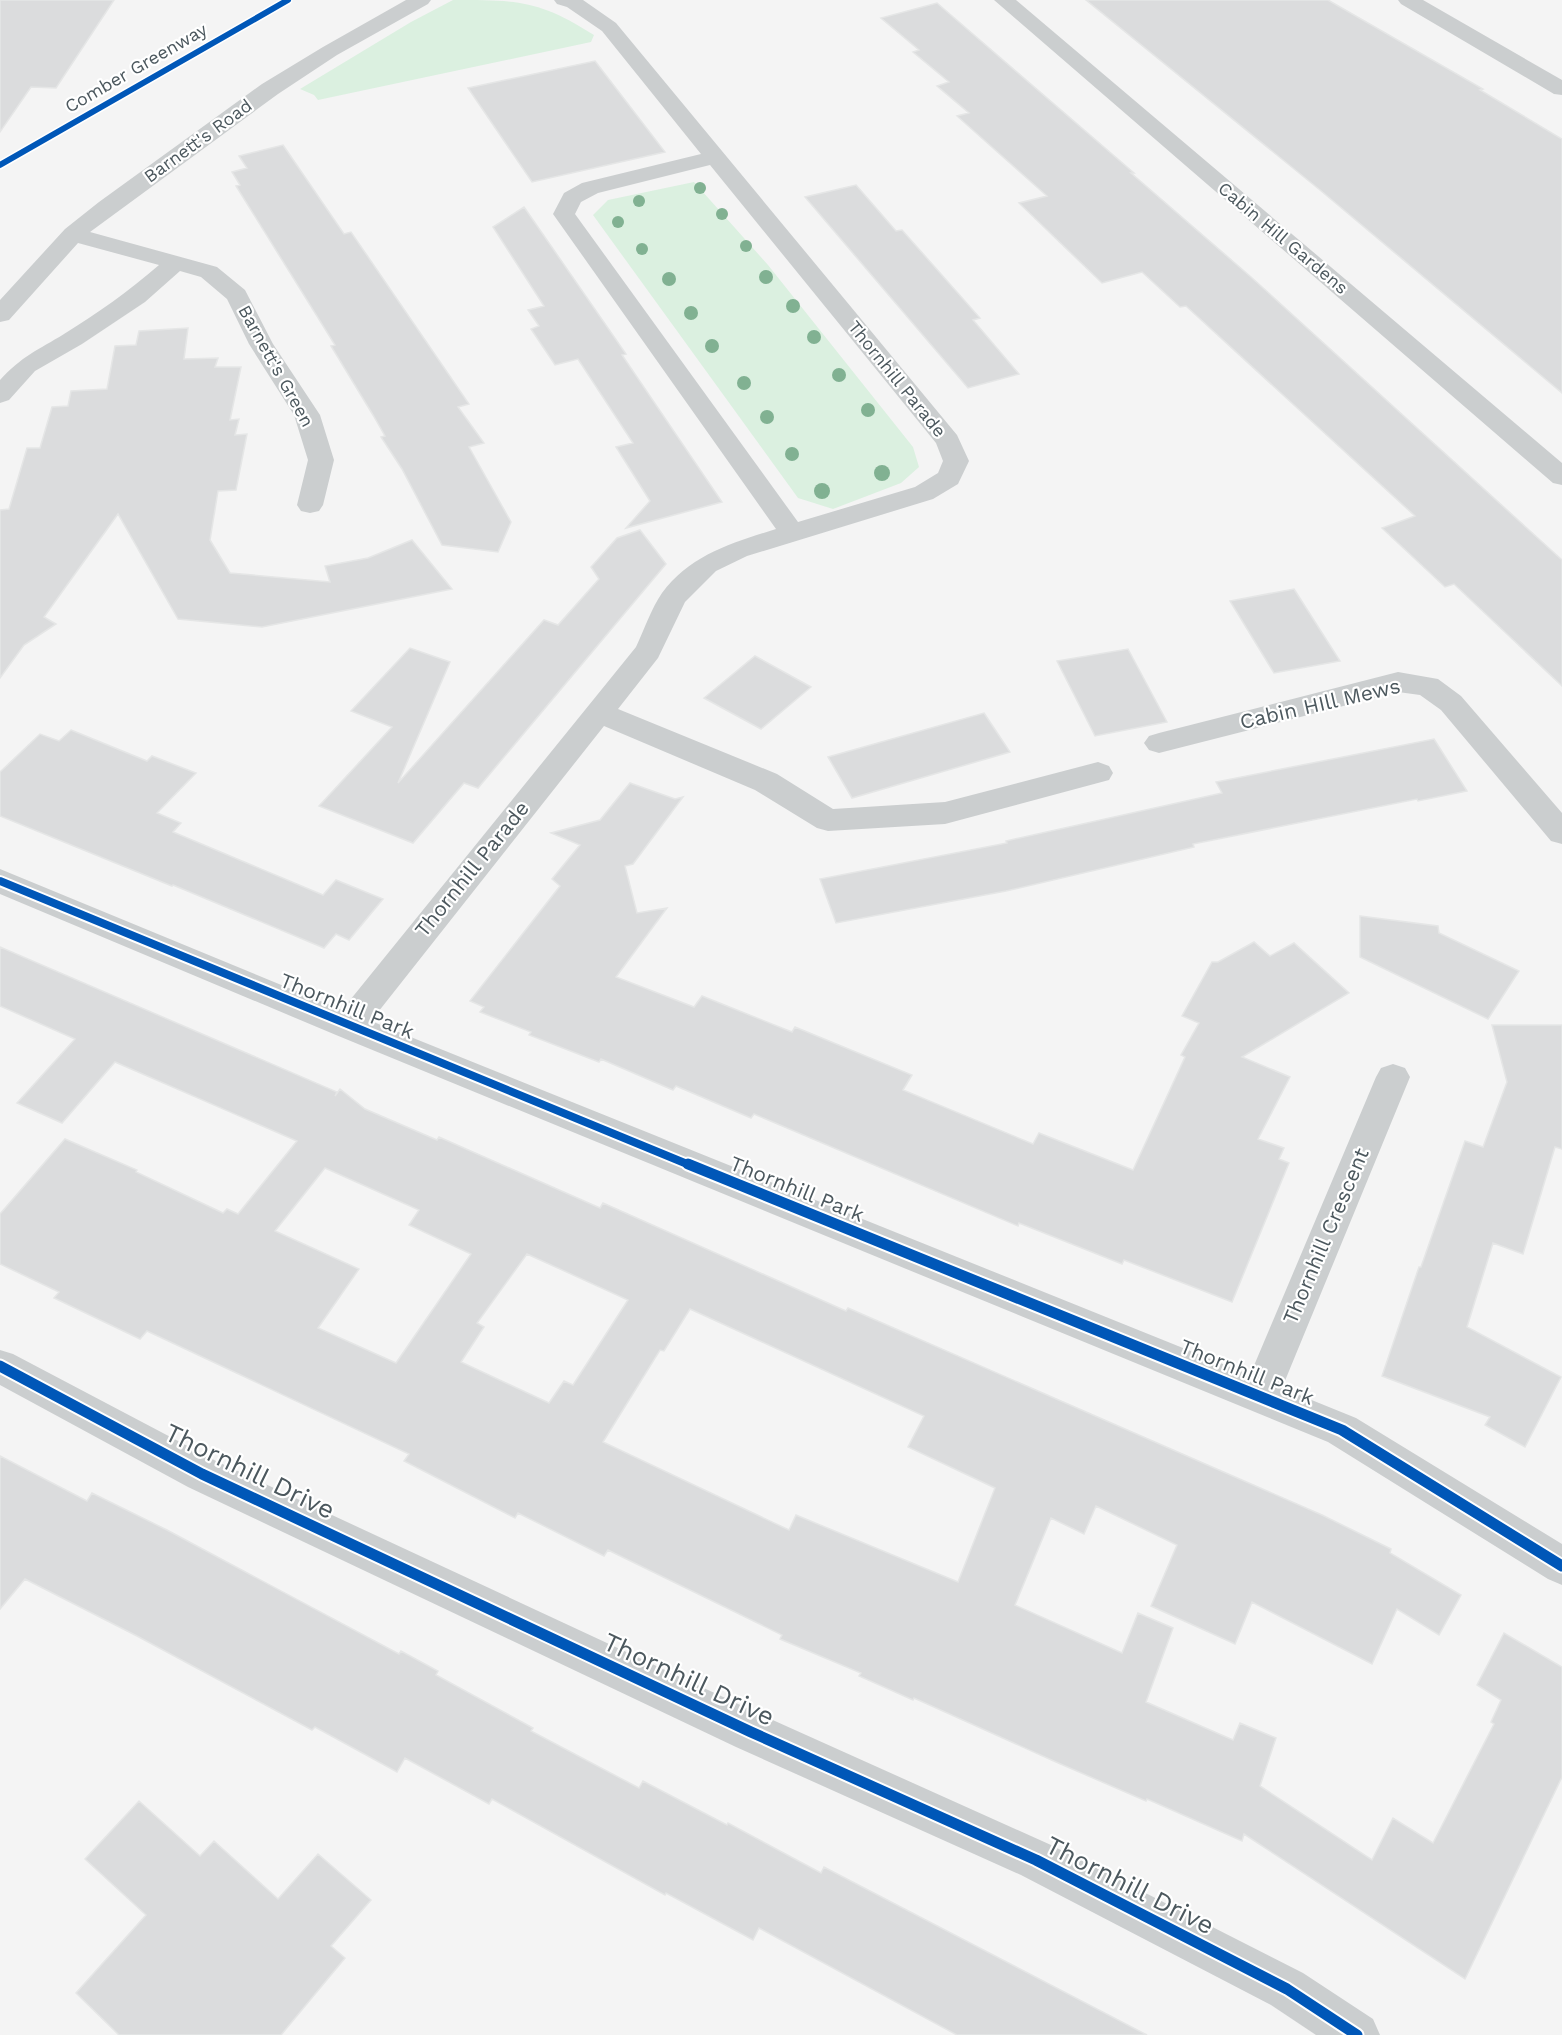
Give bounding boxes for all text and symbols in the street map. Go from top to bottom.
street label: Comber Greenway [61,18,211,117]
street label: Barnett's Road [140,94,256,187]
street label: Cabin Hill Gardens [1214,177,1353,298]
street label: Barnett's Green [234,301,319,430]
street label: Thornhill Parade [844,316,951,441]
street label: Cabin HIll Mews [1237,673,1403,734]
street label: Thornhill Parade [409,796,534,942]
street label: Thornhill Park [276,967,418,1044]
street label: Thornhill Crescent [1277,1144,1374,1328]
street label: Thornhill Park [726,1150,868,1227]
street label: Thornhill Park [1176,1333,1318,1410]
street label: Thornhill Drive [160,1417,340,1525]
street label: Thornhill Drive [599,1626,779,1732]
street label: Thornhill Drive [1041,1830,1219,1940]

